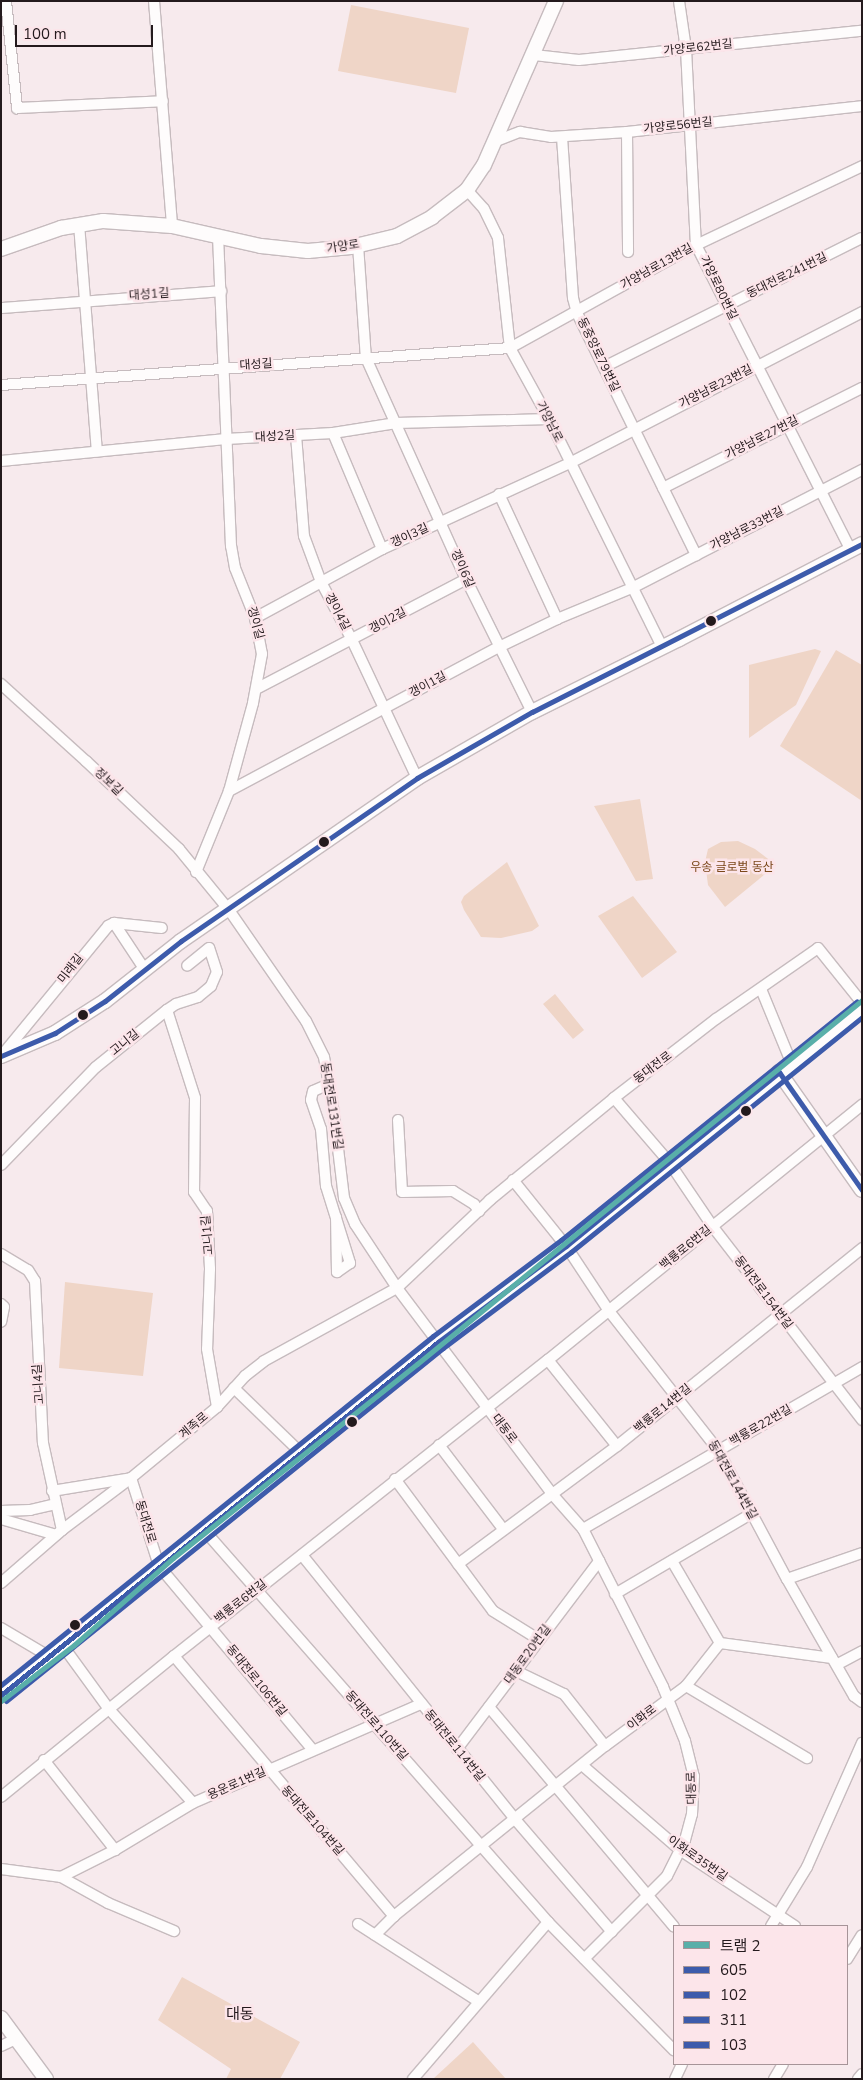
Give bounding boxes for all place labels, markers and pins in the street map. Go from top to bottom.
unlabelled marker [706,616,716,626]
unlabelled marker [319,837,329,847]
unlabelled marker [78,1010,88,1020]
unlabelled marker [741,1106,751,1116]
unlabelled marker [347,1417,357,1427]
unlabelled marker [70,1620,80,1630]

